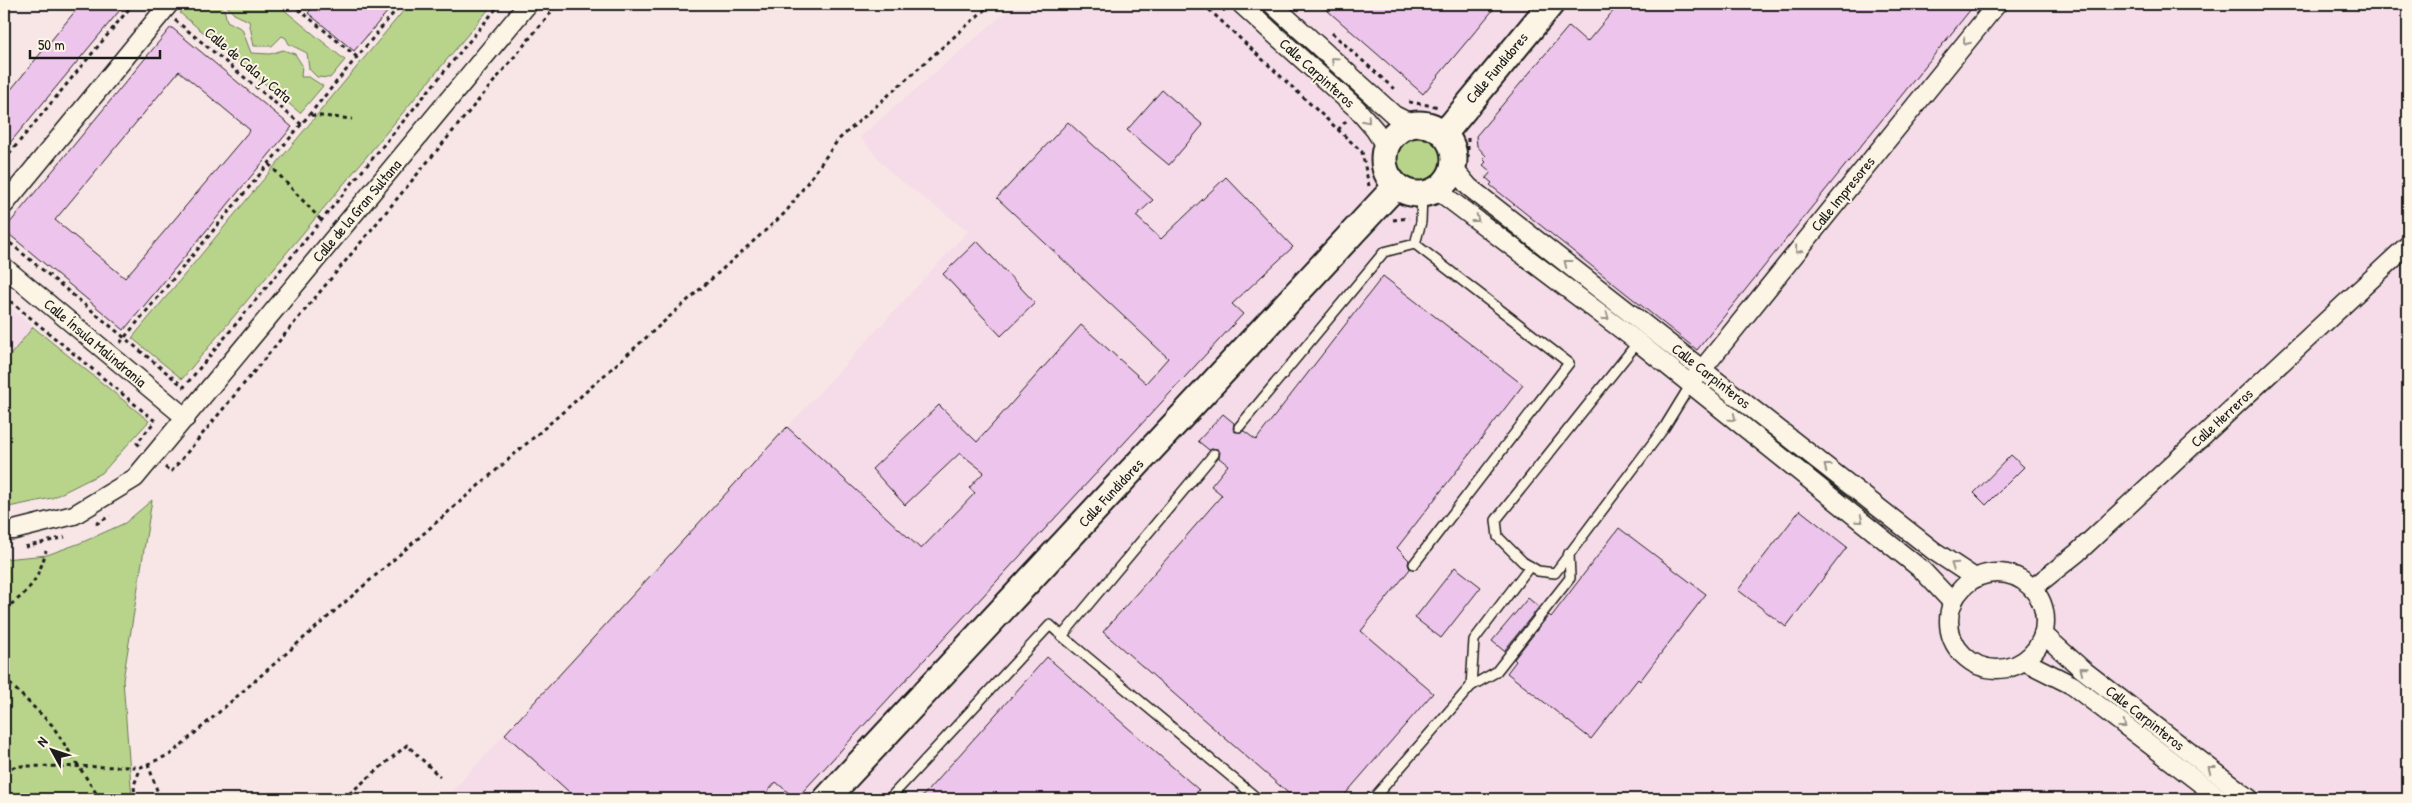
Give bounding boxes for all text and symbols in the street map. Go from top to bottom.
street label: Calle de Cala y Cata [200,22,296,107]
street label: Calle Fundidores [1461,27,1533,108]
scale bar [30,28,160,60]
street label: Calle Carpinteros [1275,33,1360,112]
text: 50 m [38,34,65,55]
one-way arrow [1963,36,1972,45]
one-way arrow [1331,57,1340,66]
one-way arrow [1361,115,1370,124]
street label: Calle Impresores [1806,151,1880,236]
street label: Calle de la Gran Sultana [307,155,406,267]
one-way arrow [1470,213,1479,221]
one-way arrow [1794,244,1803,253]
one-way arrow [1564,261,1573,269]
street label: Calle Ínsula Malindrania [40,293,151,392]
one-way arrow [1600,311,1610,320]
street label: Calle Carpinteros [1667,338,1755,413]
street label: Calle Herreros [2186,383,2258,452]
one-way arrow [1727,413,1736,421]
street label: Calle Fundidores [1073,454,1148,532]
one-way arrow [1824,465,1833,473]
one-way arrow [1854,514,1863,522]
one-way arrow [1951,562,1960,571]
one-way arrow [2080,667,2089,675]
street label: Calle Carpinteros [2101,680,2189,755]
one-way arrow [2118,719,2127,728]
north arrow [28,726,78,776]
text: N [32,732,52,750]
one-way arrow [2208,766,2217,775]

